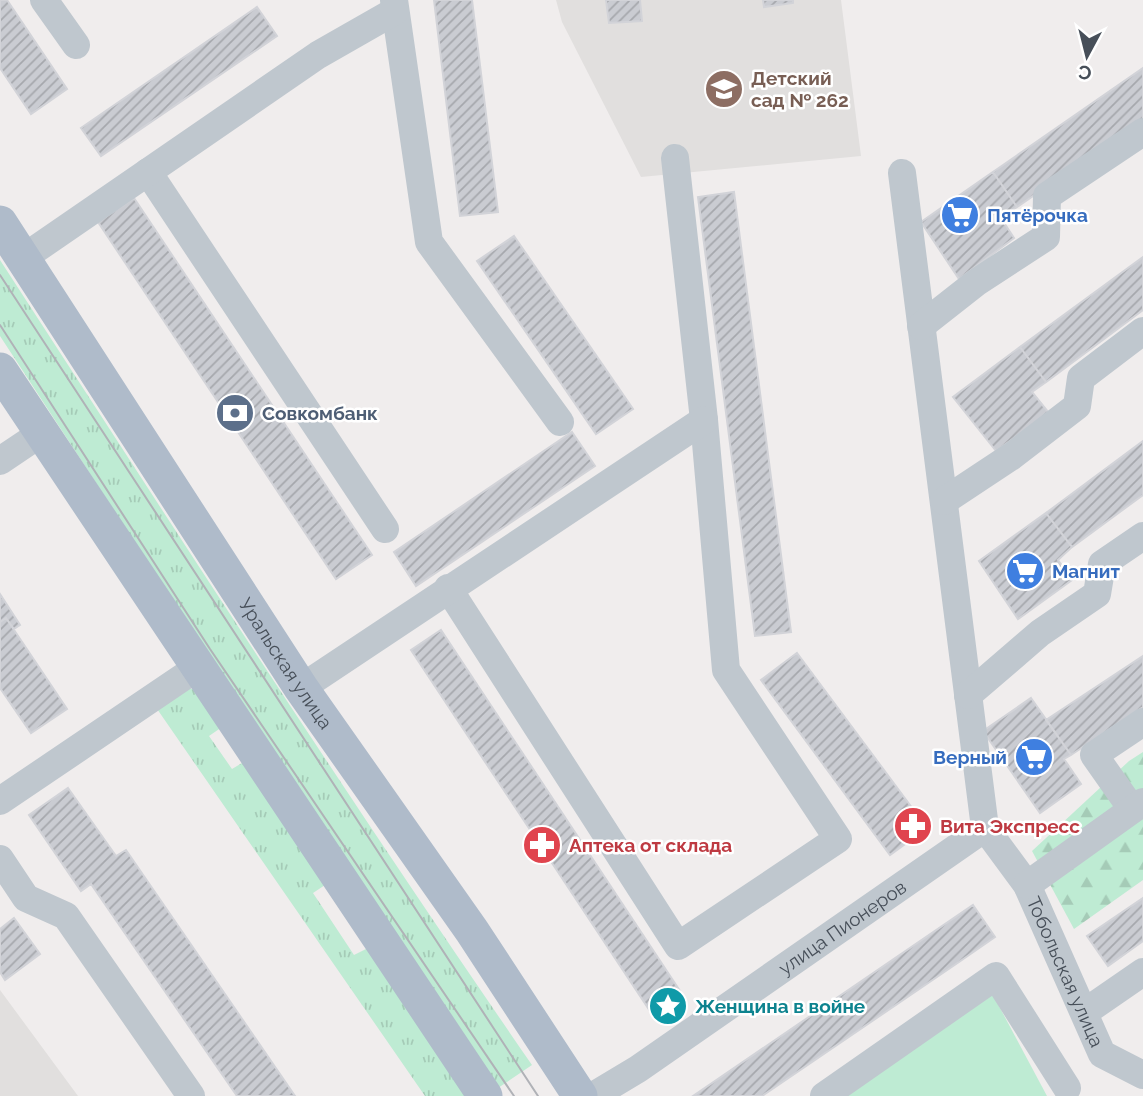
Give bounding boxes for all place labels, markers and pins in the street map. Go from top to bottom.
place label: Детский сад № 262 [751,67,849,111]
school or university icon: Детский сад № 262 [703,68,745,110]
supermarket icon: Пятёрочка [939,194,981,236]
place label: Пятёрочка [987,204,1088,226]
bank icon: Совкомбанк [214,392,256,434]
place label: Совкомбанк [262,402,378,424]
supermarket icon: Магнит [1004,550,1046,592]
place label: Магнит [1052,560,1120,582]
supermarket icon: Верный [1013,736,1055,778]
place label: Верный [933,746,1007,768]
pharmacy icon: Вита Экспресс [892,805,934,847]
place label: Вита Экспресс [940,815,1080,837]
pharmacy icon: Аптека от склада [521,824,563,866]
place label: Аптека от склада [569,834,732,856]
place icon: Женщина в войне [647,985,689,1027]
place label: Женщина в войне [695,995,865,1017]

